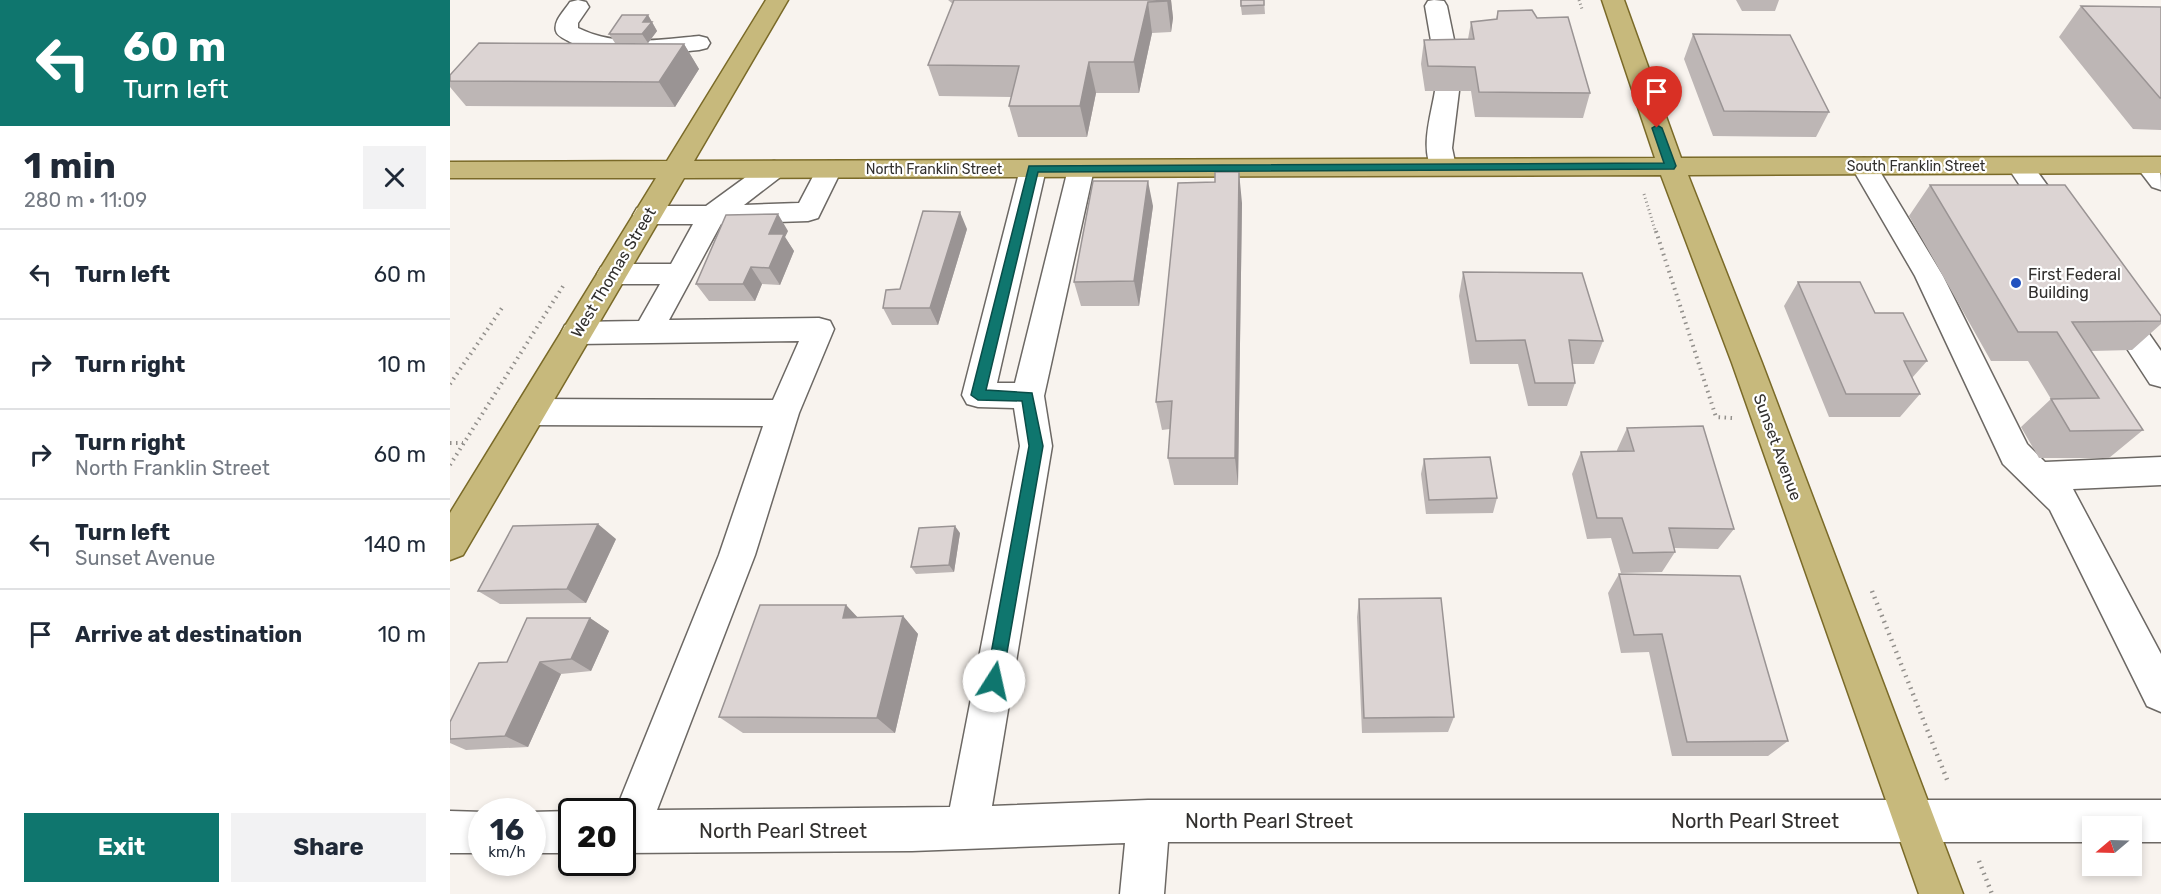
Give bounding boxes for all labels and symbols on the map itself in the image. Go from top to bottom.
pin [1631,66,1682,128]
street label: South Franklin Street [1847,158,1986,175]
street label: North Franklin Street [866,161,1003,178]
street label: West Thomas Street [567,204,660,341]
place label: First Federal Building [2028,265,2121,302]
marker: First Federal Building [2009,276,2023,290]
street label: Sunset Avenue [1749,391,1806,503]
position arrow [962,649,1026,713]
speed limit sign: 20 [558,798,636,876]
street label: North Pearl Street [1185,809,1353,833]
street label: North Pearl Street [1671,809,1839,833]
north arrow [2082,816,2142,876]
street label: North Pearl Street [699,819,867,843]

